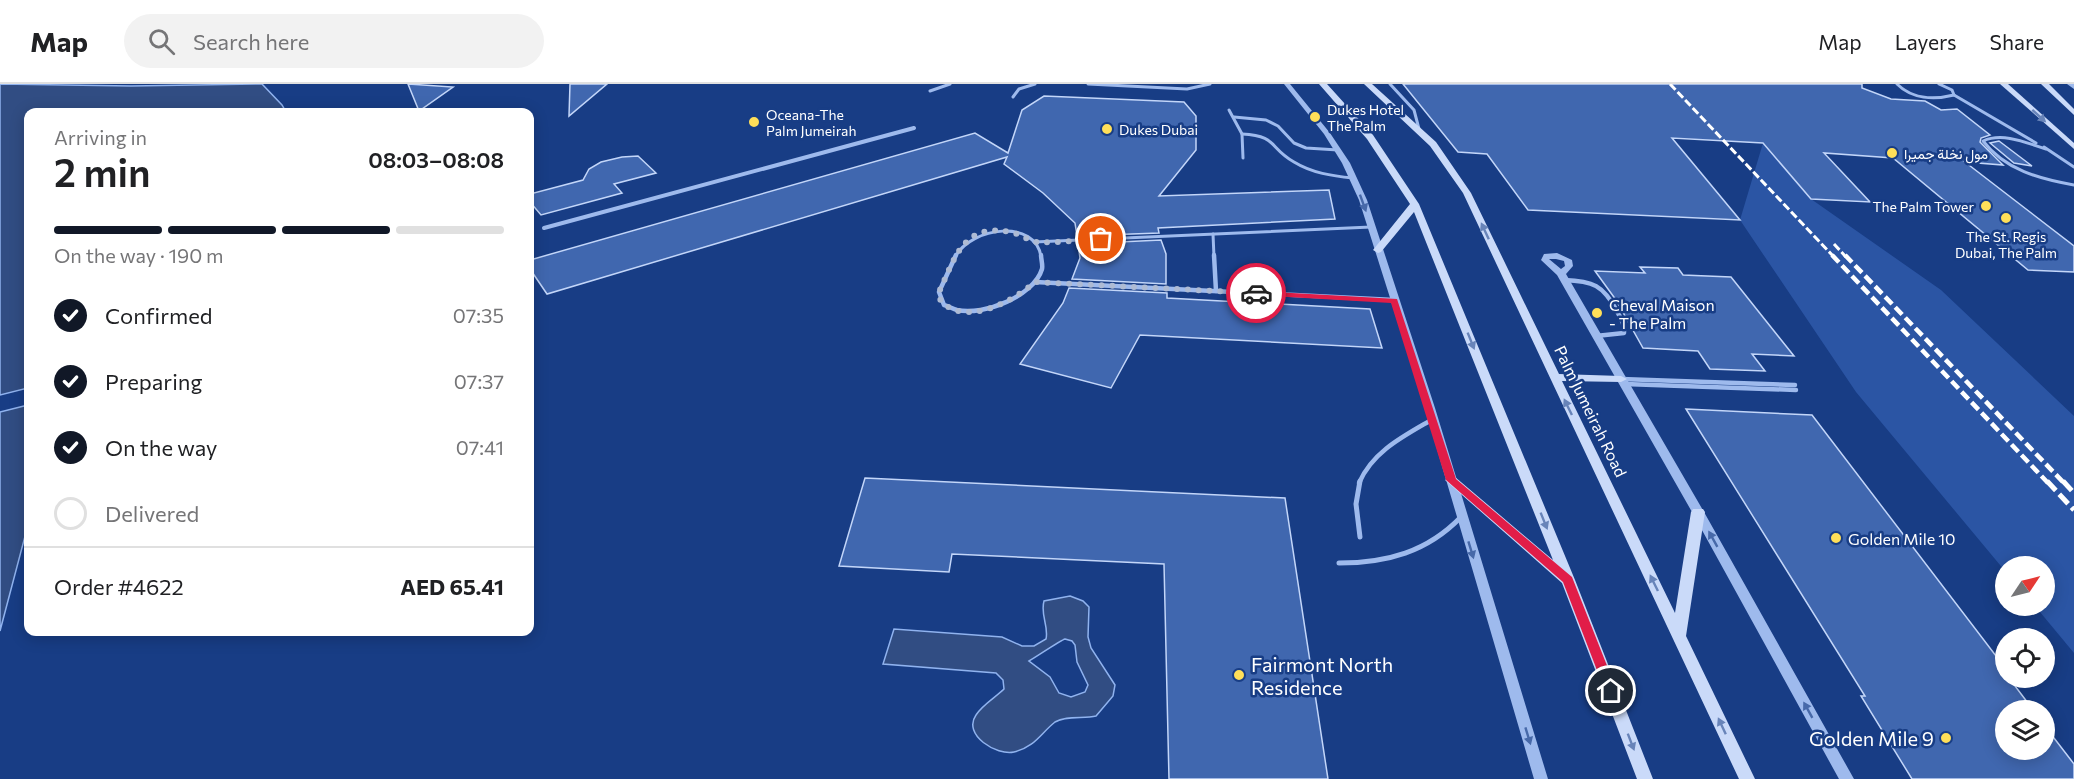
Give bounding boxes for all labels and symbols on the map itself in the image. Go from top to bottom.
place label: Dukes Hotel The Palm [1327,101,1404,134]
place label: Oceana-The Palm Jumeirah [766,106,856,139]
one-way arrow [2031,109,2046,123]
marker: Dukes Hotel The Palm [1308,110,1322,124]
marker: Oceana-The Palm Jumeirah [747,115,761,129]
place label: Dukes Dubai [1119,121,1198,138]
marker: Dukes Dubai [1100,122,1114,136]
place label: مول نخلة جميرا [1904,145,1988,164]
marker: مول نخلة جميرا [1885,146,1899,160]
one-way arrow [1359,194,1369,212]
place label: The Palm Tower [1872,198,1974,215]
marker: The Palm Tower [1979,199,1993,213]
marker: The St. Regis Dubai, The Palm [1999,211,2013,225]
pin [1075,213,1126,264]
one-way arrow [1480,223,1489,240]
place label: The St. Regis Dubai, The Palm [1955,228,2057,261]
courier [1226,263,1286,323]
place label: Cheval Maison - The Palm [1609,295,1715,332]
marker: Cheval Maison - The Palm [1590,306,1604,320]
one-way arrow [1466,332,1476,350]
street label: Palm Jumeirah Road [1551,342,1631,480]
one-way arrow [1564,399,1573,416]
one-way arrow [1539,513,1549,531]
place label: Golden Mile 10 [1848,529,1956,548]
one-way arrow [1708,530,1718,547]
marker: Golden Mile 10 [1829,531,1843,545]
one-way arrow [1467,541,1476,559]
north arrow [1995,556,2055,616]
one-way arrow [1649,574,1658,591]
place label: Fairmont North Residence [1251,652,1393,699]
pin [1585,665,1636,716]
marker: Fairmont North Residence [1232,668,1246,682]
one-way arrow [1803,701,1813,718]
one-way arrow [1718,718,1727,735]
place label: Golden Mile 9 [1809,726,1934,750]
one-way arrow [1524,727,1533,745]
marker: Golden Mile 9 [1939,731,1953,745]
one-way arrow [1627,733,1636,751]

